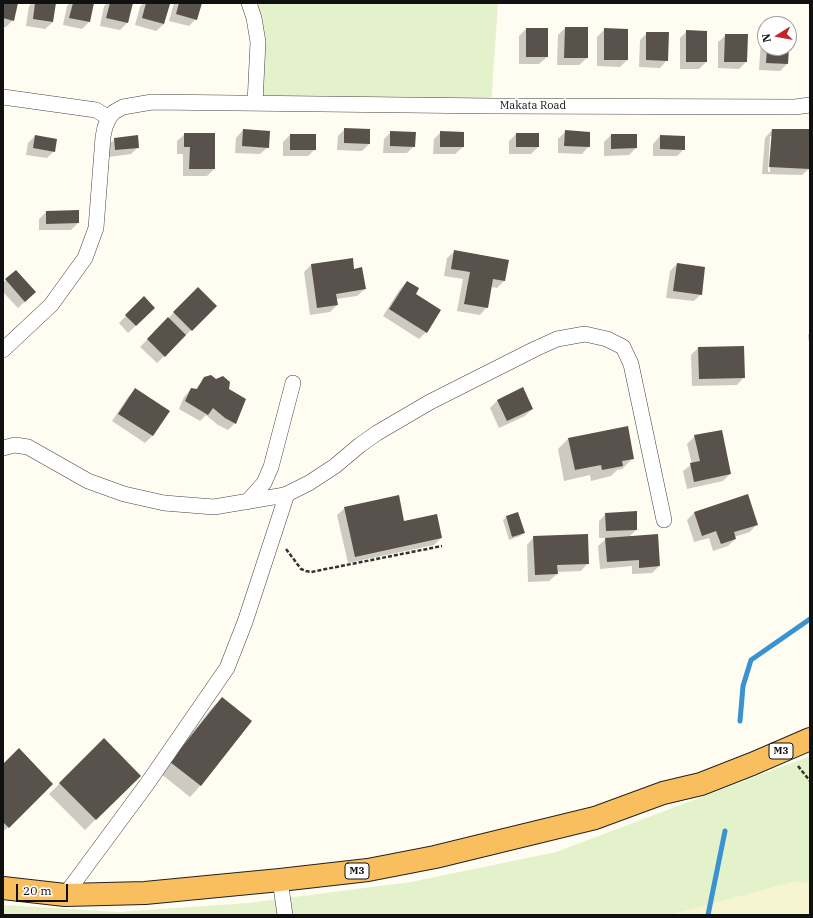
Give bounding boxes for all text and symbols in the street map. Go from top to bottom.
north arrow [757,16,797,56]
text: N [759,32,774,44]
street label: Makata Road [500,99,566,113]
road number: M3 [769,743,793,759]
road number: M3 [345,863,369,879]
scale bar [18,876,70,902]
text: 20 m [23,883,52,898]

